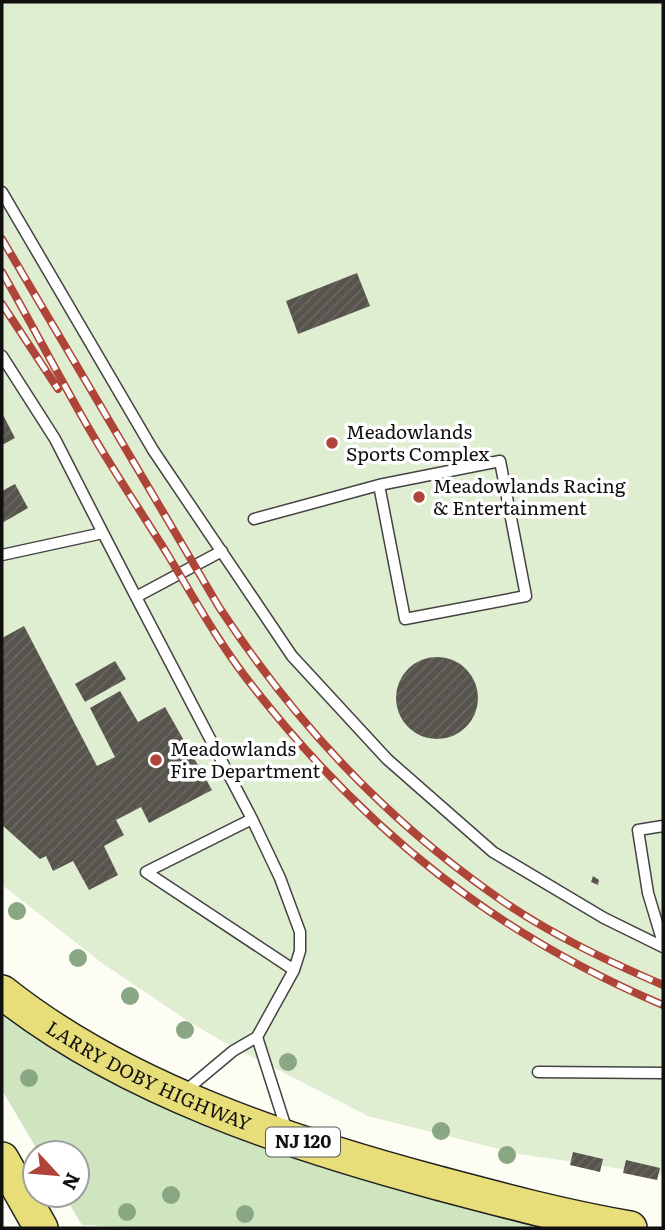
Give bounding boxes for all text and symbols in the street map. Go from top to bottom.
place label: Meadowlands Sports Complex [346,417,490,467]
marker: Meadowlands Sports Complex [324,435,340,451]
place label: Meadowlands Racing & Entertainment [433,471,626,521]
marker: Meadowlands Racing & Entertainment [411,489,427,505]
place label: Meadowlands Fire Department [170,734,321,784]
marker: Meadowlands Fire Department [148,752,164,768]
street label: LARRY DOBY HIGHWAY [41,1013,256,1137]
road number: NJ 120 [266,1128,340,1156]
north arrow [21,1139,91,1209]
text: N [56,1169,88,1195]

